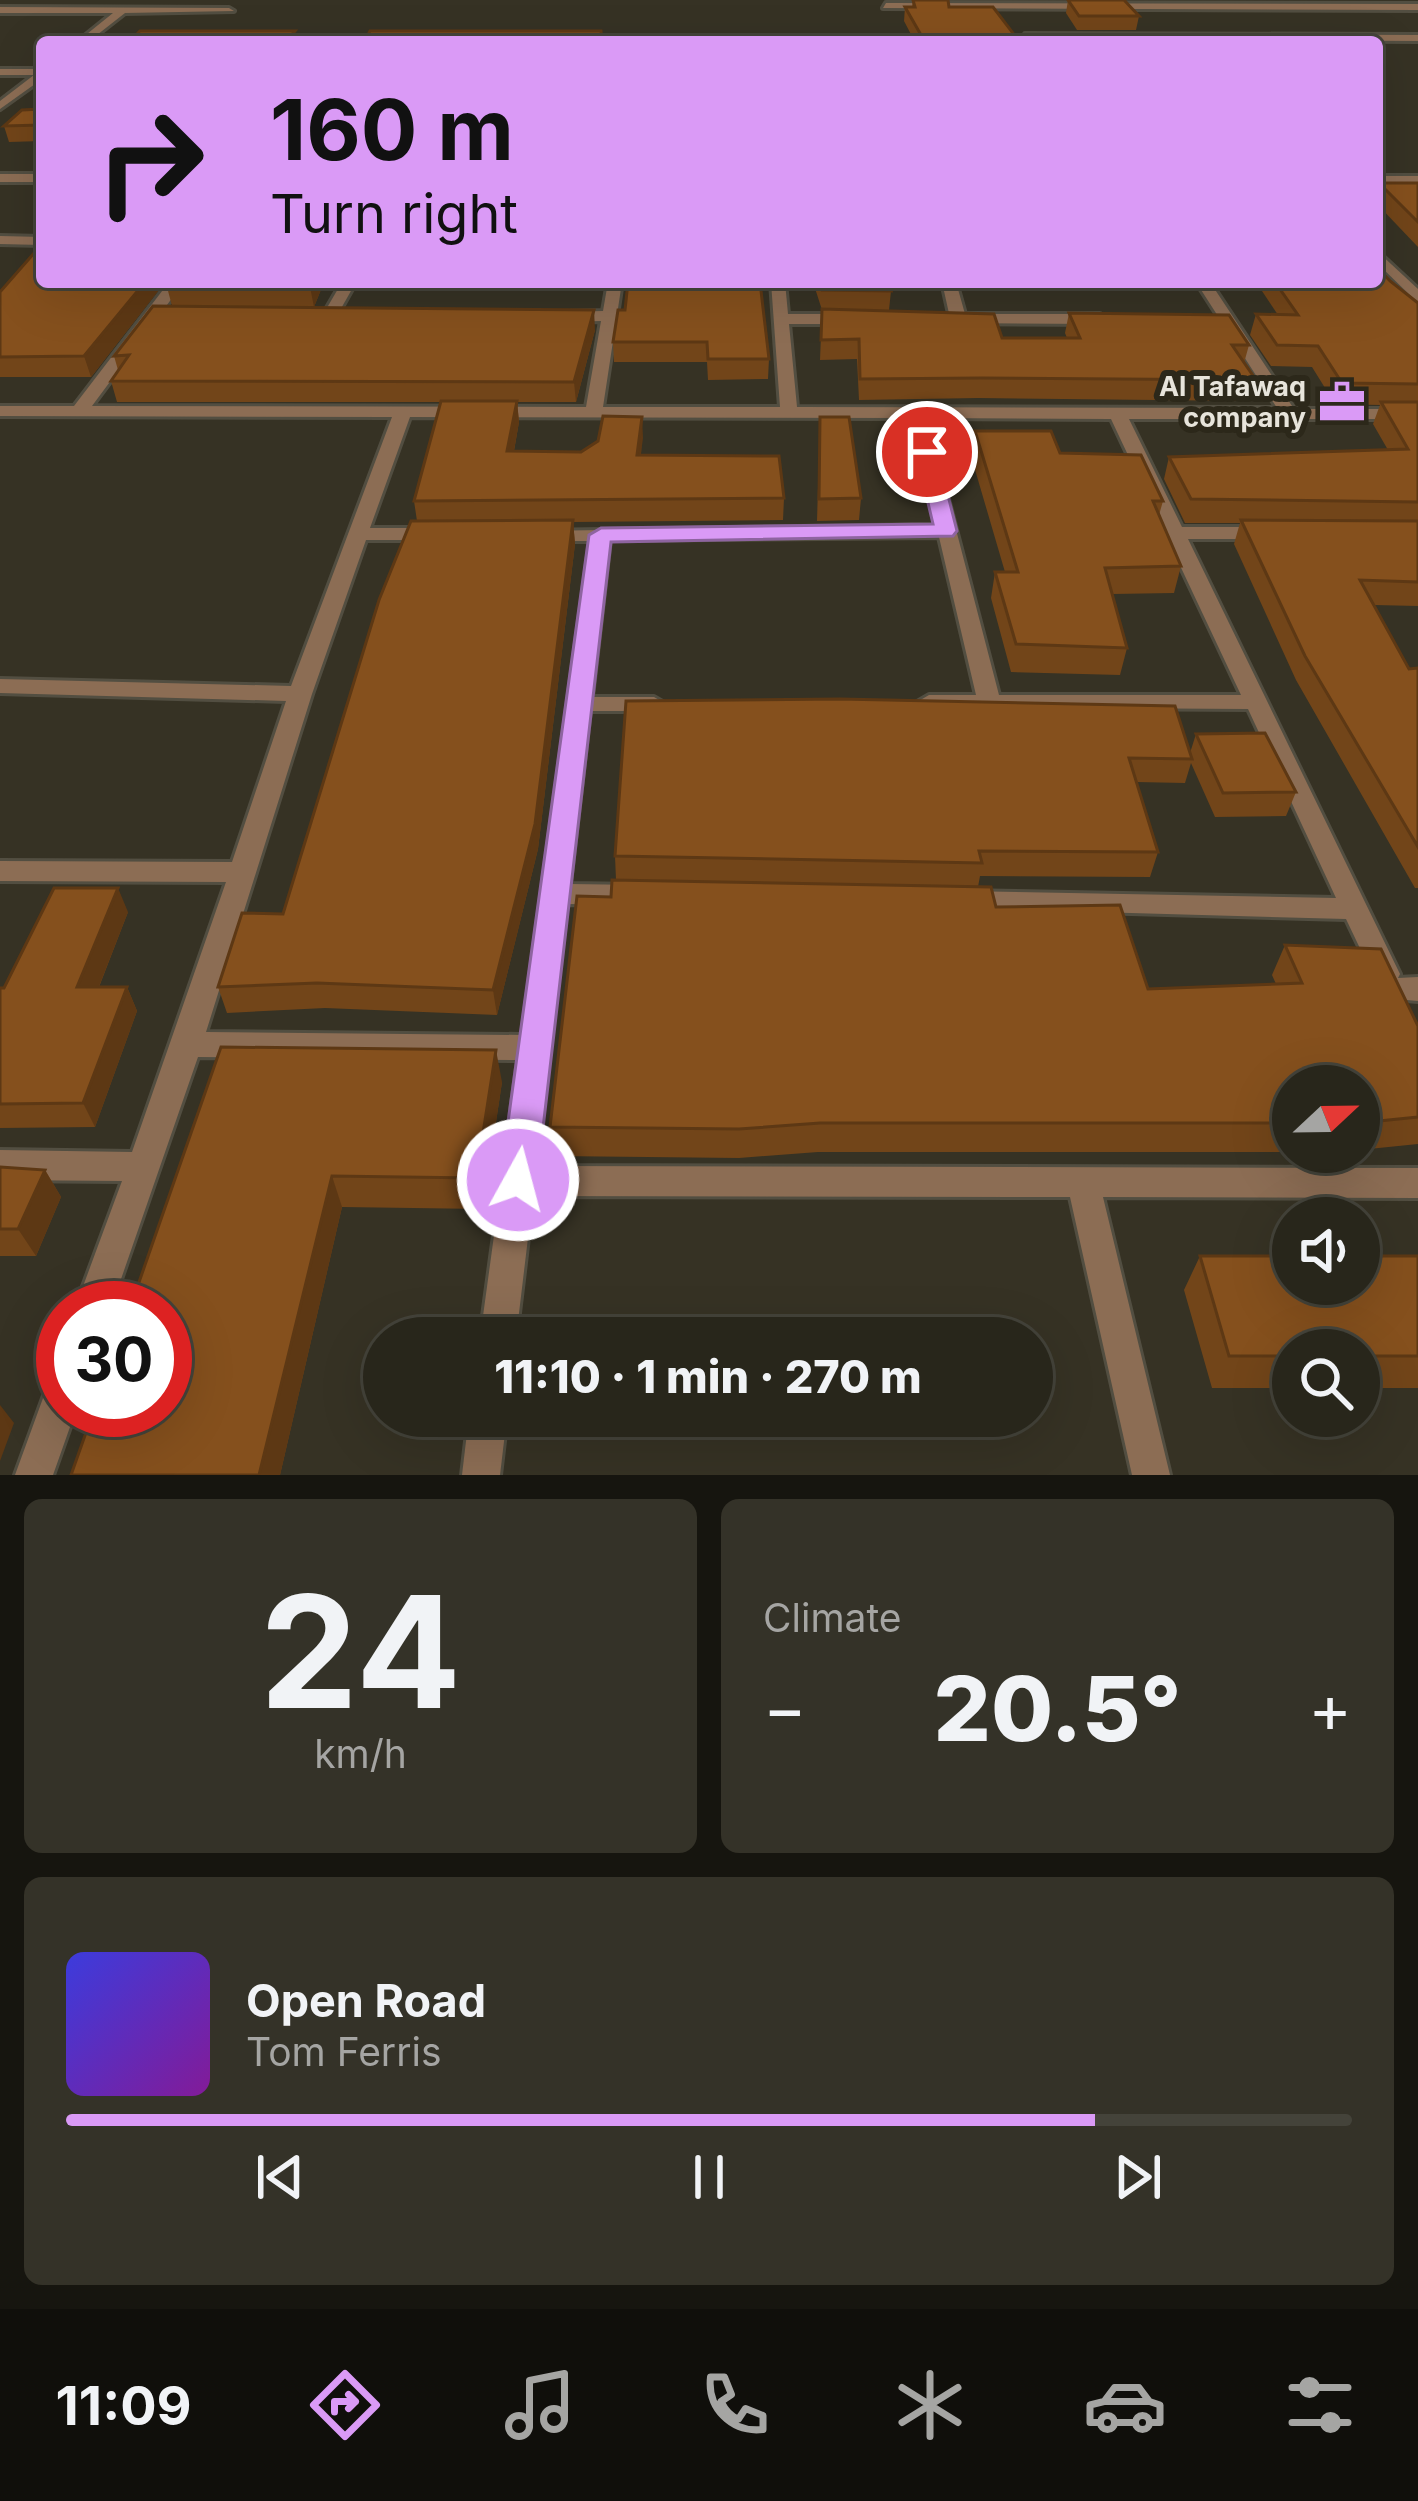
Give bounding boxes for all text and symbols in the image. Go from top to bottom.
text: 160 m [270,79,514,180]
icon: right [72,84,228,240]
text: Turn right [270,181,518,246]
place label: Al Tafawaq company [1159,370,1306,434]
office icon: Al Tafawaq company [1317,377,1367,427]
pin [876,401,978,503]
icon: arrive [894,419,960,485]
north arrow [1272,1065,1380,1173]
map controls [1272,1065,1380,1437]
position arrow [455,1117,581,1243]
button: sound [1272,1197,1380,1305]
speed limit sign: 30 [36,1281,192,1437]
button: search [1272,1329,1380,1437]
text: 11:10 · 1 min · 270 m [494,1349,922,1404]
text: 24 [260,1557,461,1746]
text: Climate [763,1594,902,1641]
text: 20.5° [934,1654,1181,1763]
text: − [763,1668,807,1748]
text: + [1308,1668,1352,1748]
text: km/h [314,1730,407,1777]
text: Open Road [246,1973,486,2028]
text: Tom Ferris [246,2028,441,2075]
icon: previous [247,2144,313,2210]
icon: pause [676,2144,742,2210]
icon: next [1105,2144,1171,2210]
icon: directions [303,2363,387,2447]
icon: music [498,2363,582,2447]
icon: phone [693,2363,777,2447]
icon: climate [888,2363,972,2447]
icon: car [1083,2363,1167,2447]
icon: filters [1278,2363,1362,2447]
text: 11:09 [56,2373,192,2438]

